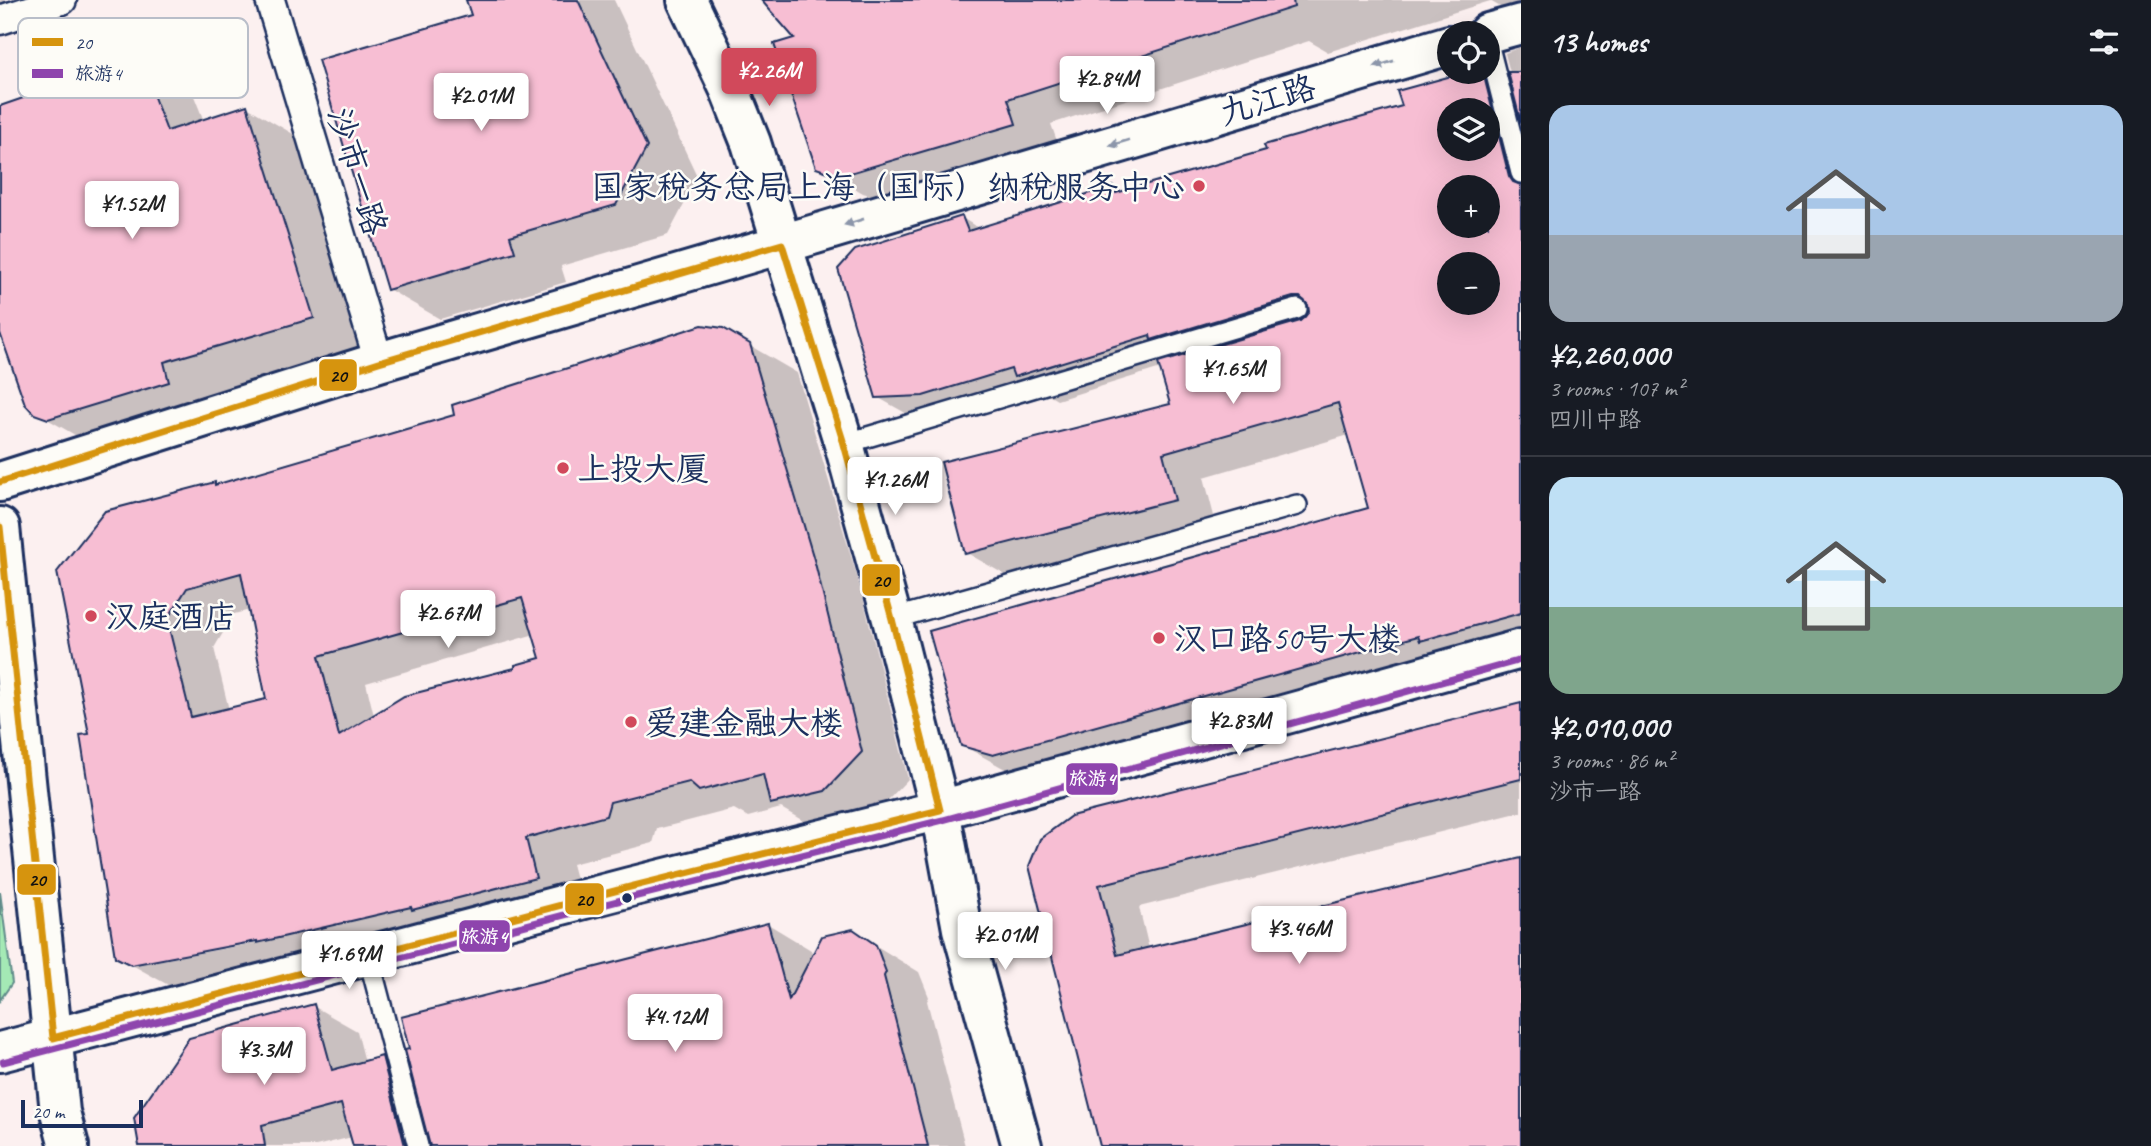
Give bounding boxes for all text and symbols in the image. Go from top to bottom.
legend [18,18,248,98]
map controls [1437,21,1500,315]
button: locate [1437,21,1500,84]
text: 13 homes [1549,23,1647,61]
icon: filters [2085,23,2123,61]
text: 20 [75,31,94,55]
pin: ¥2.26M [712,48,826,108]
text: ¥2.26M [737,56,801,85]
pin: ¥2.84M [1050,57,1164,116]
one-way arrow [1373,60,1394,70]
text: 旅游4 [75,62,124,86]
text: ¥2.84M [1076,64,1138,93]
street label: 九江路 [1214,65,1321,135]
pin: ¥2.01M [424,74,538,133]
text: ¥2.01M [450,81,512,110]
button: layers [1437,98,1500,161]
street label: 沙市一路 [318,102,396,241]
one-way arrow [1108,139,1129,149]
icon: home [1773,151,1899,277]
place label: 国家税务总局上海（国际）纳税服务中心 [591,166,1185,208]
button: + [1437,175,1500,238]
marker: 国家税务总局上海（国际）纳税服务中心 [1191,178,1207,194]
pin: ¥1.52M [75,182,189,241]
text: ¥1.52M [101,189,163,218]
one-way arrow [843,218,864,228]
button: − [1437,252,1500,315]
text: ¥2,260,000 [1549,336,1670,374]
pin: ¥1.65M [1176,346,1290,406]
text: ¥1.65M [1202,354,1264,383]
line badge: 20 [318,358,358,392]
text: 20 [329,364,349,388]
text: 3 rooms · 107 m² [1549,374,1684,403]
text: 四川中路 [1549,405,1641,434]
place label: 上投大厦 [577,448,709,490]
pin: ¥1.26M [838,458,952,517]
marker: 上投大厦 [555,460,571,476]
text: ¥1.26M [863,465,927,494]
icon: home [1773,523,1899,649]
line badge: 20 [861,563,901,597]
text: 20 [872,569,892,593]
pin: ¥2.67M [391,590,505,650]
place label: 汉庭酒店 [105,596,237,638]
text: ¥2.67M [416,598,480,627]
marker: 汉庭酒店 [83,608,99,624]
place label: 汉口路50号大楼 [1173,618,1401,660]
marker: 汉口路50号大楼 [1151,630,1167,646]
pin: ¥2.83M [1182,698,1296,758]
place label: 爱建金融大楼 [645,702,843,744]
text: ¥2.83M [1208,706,1270,735]
text: ¥2,010,000 [1549,708,1669,746]
marker: 爱建金融大楼 [623,714,639,730]
text: 3 rooms · 86 m² [1549,746,1673,775]
line badge: 旅游4 [1065,762,1119,796]
text: 旅游4 [1069,767,1118,791]
text: 沙市一路 [1549,777,1641,806]
line badge: 20 [16,863,57,896]
text: 20 [28,868,48,892]
line badge: 20 [564,882,605,916]
text: 20 [575,888,595,912]
unlabelled marker [620,891,634,905]
pin: ¥3.46M [1242,906,1356,966]
pin: ¥2.01M [948,912,1062,972]
text: ¥3.46M [1267,914,1331,943]
line badge: 旅游4 [458,919,511,953]
text: ¥2.01M [974,920,1036,949]
text: 旅游4 [461,925,510,949]
pin: ¥1.69M [292,932,406,991]
text: ¥1.69M [318,939,380,968]
pin: ¥4.12M [618,995,732,1054]
text: ¥4.12M [644,1002,706,1031]
pin: ¥3.3M [215,1028,313,1087]
text: ¥3.3M [238,1035,290,1064]
scale bar [21,1097,144,1129]
text: 20 m [32,1100,64,1124]

